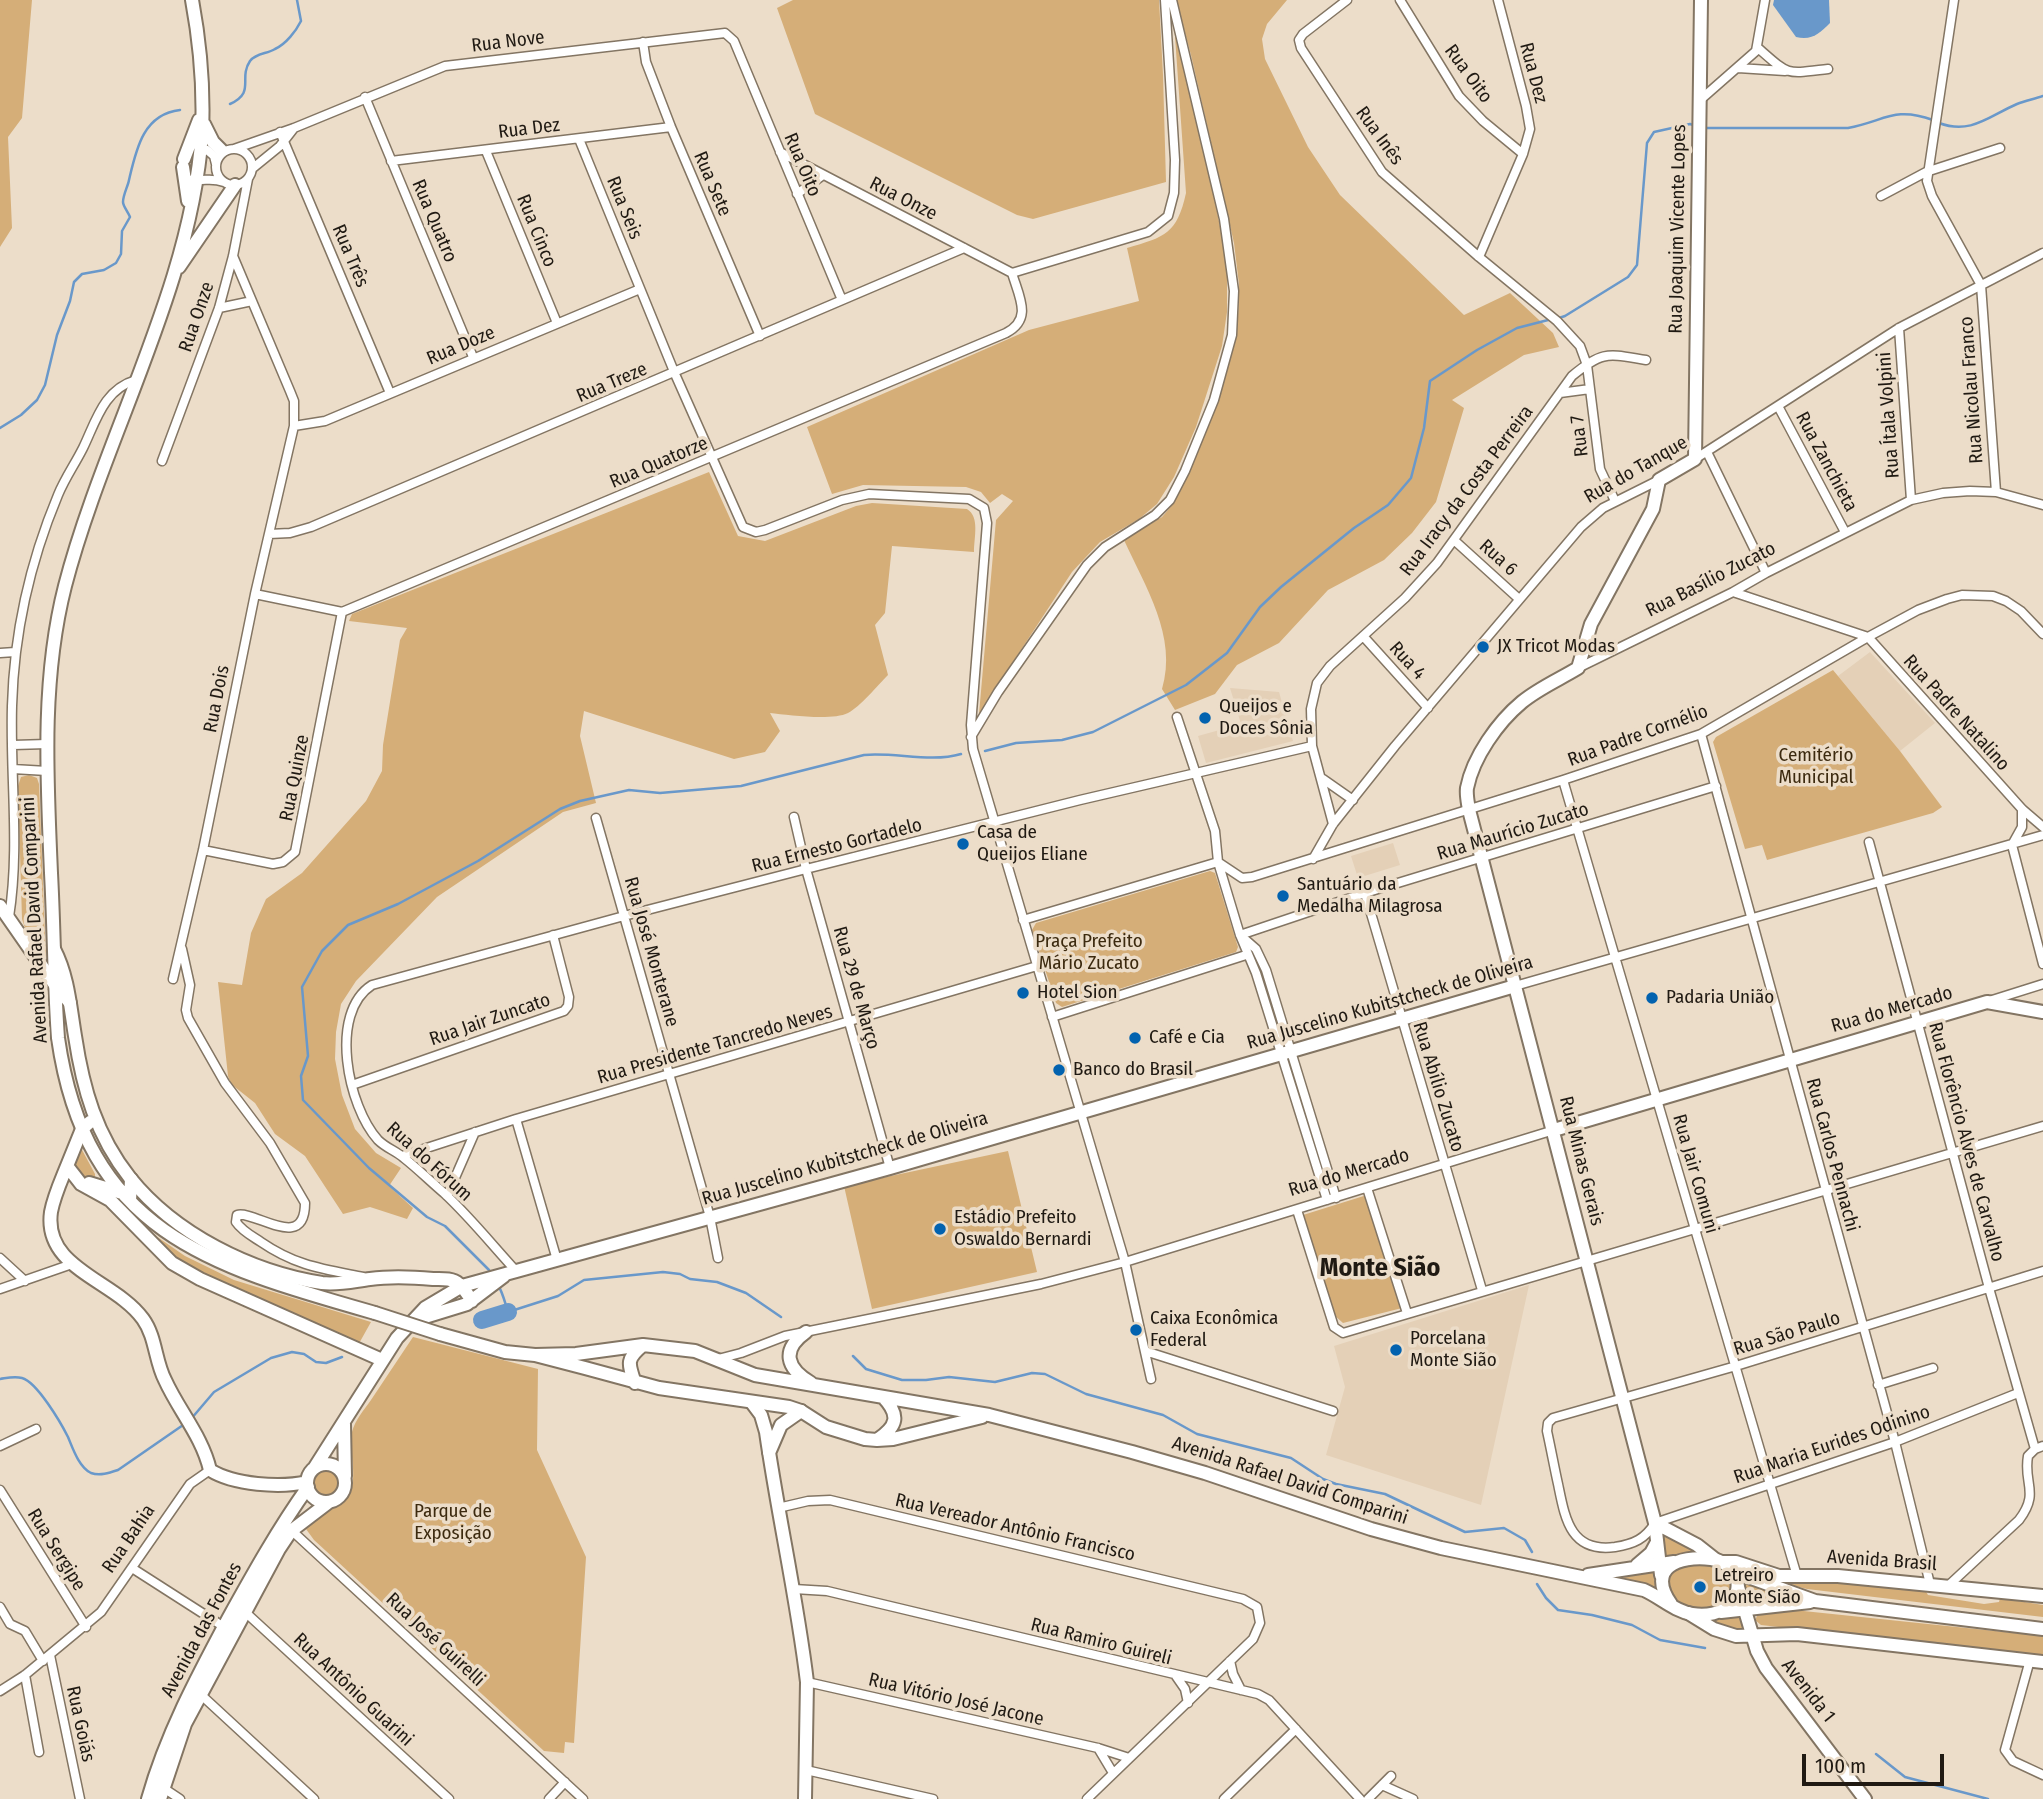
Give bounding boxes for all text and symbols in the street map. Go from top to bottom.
street label: Rua Nove [470,26,546,58]
street label: Rua Oito [1439,40,1497,108]
street label: Rua Dez [1514,40,1552,106]
street label: Rua Inês [1350,102,1408,170]
street label: Rua Dez [497,114,561,144]
street label: Rua Joaquim Vicente Lopes [1665,124,1691,334]
street label: Rua Oito [778,130,826,200]
street label: Rua Sete [688,148,736,220]
street label: Rua Onze [865,172,941,226]
street label: Rua Seis [601,173,647,243]
street label: Rua Quatro [406,176,462,266]
street label: Rua Cinco [511,191,561,271]
street label: Rua Três [327,221,373,291]
street label: Rua Onze [174,279,220,355]
street label: Rua Nicolau Franco [1955,316,1989,464]
street label: Rua Doze [424,321,498,371]
street label: Rua Ítala Volpini [1873,351,1905,479]
street label: Rua Treze [573,358,651,408]
street label: Rua Iracy da Costa Perreira [1395,401,1539,581]
street label: Rua Zanchieta [1790,408,1862,516]
street label: Rua 7 [1566,414,1594,458]
street label: Rua do Tanque [1580,431,1692,509]
street label: Rua Quatorze [607,432,711,494]
street label: Rua 6 [1474,535,1522,581]
street label: Rua Basílio Zucato [1642,537,1780,623]
place label: JX Tricot Modas [1497,636,1615,658]
street label: Rua 4 [1384,637,1430,685]
marker: JX Tricot Modas [1475,639,1491,655]
street label: Rua Padre Natalino [1898,650,2014,776]
street label: Rua Dois [199,663,235,735]
place label: Queijos e Doces Sônia [1219,696,1313,740]
street label: Rua Padre Cornélio [1565,700,1711,772]
marker: Queijos e Doces Sônia [1197,710,1213,726]
street label: Rua Quinze [275,733,315,823]
park label: Cemitério Municipal [1778,745,1854,789]
street label: Avenida Rafael David Comparini [17,796,53,1044]
street label: Rua Maurício Zucato [1434,798,1592,866]
street label: Rua Ernesto Gortadelo [749,814,925,878]
place label: Casa de Queijos Eliane [977,822,1088,866]
marker: Casa de Queijos Eliane [955,836,971,852]
street label: Rua José Monterane [619,874,683,1030]
place label: Santuário da Medalha Milagrosa [1297,874,1443,918]
marker: Santuário da Medalha Milagrosa [1275,888,1291,904]
street label: Rua 29 de Março [828,924,884,1052]
park label: Praça Prefeito Mário Zucato [1035,931,1143,975]
street label: Rua Juscelino Kubitstcheck de Oliveira [1244,951,1536,1055]
place label: Hotel Sion [1037,982,1118,1004]
street label: Rua do Mercado [1829,982,1955,1038]
marker: Hotel Sion [1015,985,1031,1001]
place label: Padaria União [1666,987,1774,1009]
street label: Rua Jair Zuncato [427,989,553,1051]
marker: Padaria União [1644,990,1660,1006]
street label: Rua Presidente Tancredo Neves [595,1000,835,1090]
street label: Rua Abílio Zucato [1407,1019,1469,1155]
street label: Rua Florêncio Alves de Carvalho [1923,1020,2009,1264]
place label: Café e Cia [1149,1027,1225,1049]
marker: Café e Cia [1127,1030,1143,1046]
place label: Banco do Brasil [1073,1059,1193,1081]
marker: Banco do Brasil [1051,1062,1067,1078]
street label: Rua Carlos Pennachi [1801,1076,1863,1234]
street label: Rua Minas Gerais [1554,1094,1608,1228]
street label: Rua Juscelino Kubitstcheck de Oliveira [699,1107,991,1211]
street label: Rua Jair Comuni [1667,1112,1723,1236]
street label: Rua do Fórum [381,1118,477,1206]
street label: Rua do Mercado [1286,1144,1412,1202]
place label: Estádio Prefeito Oswaldo Bernardi [954,1207,1092,1251]
marker: Estádio Prefeito Oswaldo Bernardi [932,1221,948,1237]
district label: Monte Sião [1320,1253,1440,1285]
street label: Rua São Paulo [1731,1307,1843,1361]
place label: Caixa Econômica Federal [1150,1308,1278,1352]
marker: Caixa Econômica Federal [1128,1322,1144,1338]
place label: Porcelana Monte Sião [1410,1328,1497,1372]
marker: Porcelana Monte Sião [1388,1342,1404,1358]
street label: Rua Maria Eurides Odinino [1731,1401,1933,1489]
street label: Avenida Rafael David Comparini [1169,1432,1411,1530]
street label: Rua Vereador Antônio Francisco [893,1489,1137,1567]
street label: Rua Bahia [98,1500,160,1578]
park label: Parque de Exposição [414,1501,492,1545]
street label: Rua Sergipe [22,1505,90,1595]
street label: Avenida Brasil [1826,1546,1938,1576]
street label: Avenida das Fontes [157,1559,247,1701]
place label: Letreiro Monte Sião [1714,1565,1801,1609]
marker: Letreiro Monte Sião [1692,1579,1708,1595]
street label: Rua José Guirelli [381,1588,489,1692]
street label: Rua Ramiro Guireli [1028,1613,1174,1671]
street label: Rua Antônio Guarini [288,1629,418,1751]
street label: Avenida 1 [1776,1655,1840,1727]
street label: Rua Vitório José Jacone [866,1669,1046,1731]
street label: Rua Goiás [61,1684,99,1764]
scale bar [1805,1740,1947,1784]
text: 100 m [1815,1753,1866,1779]

